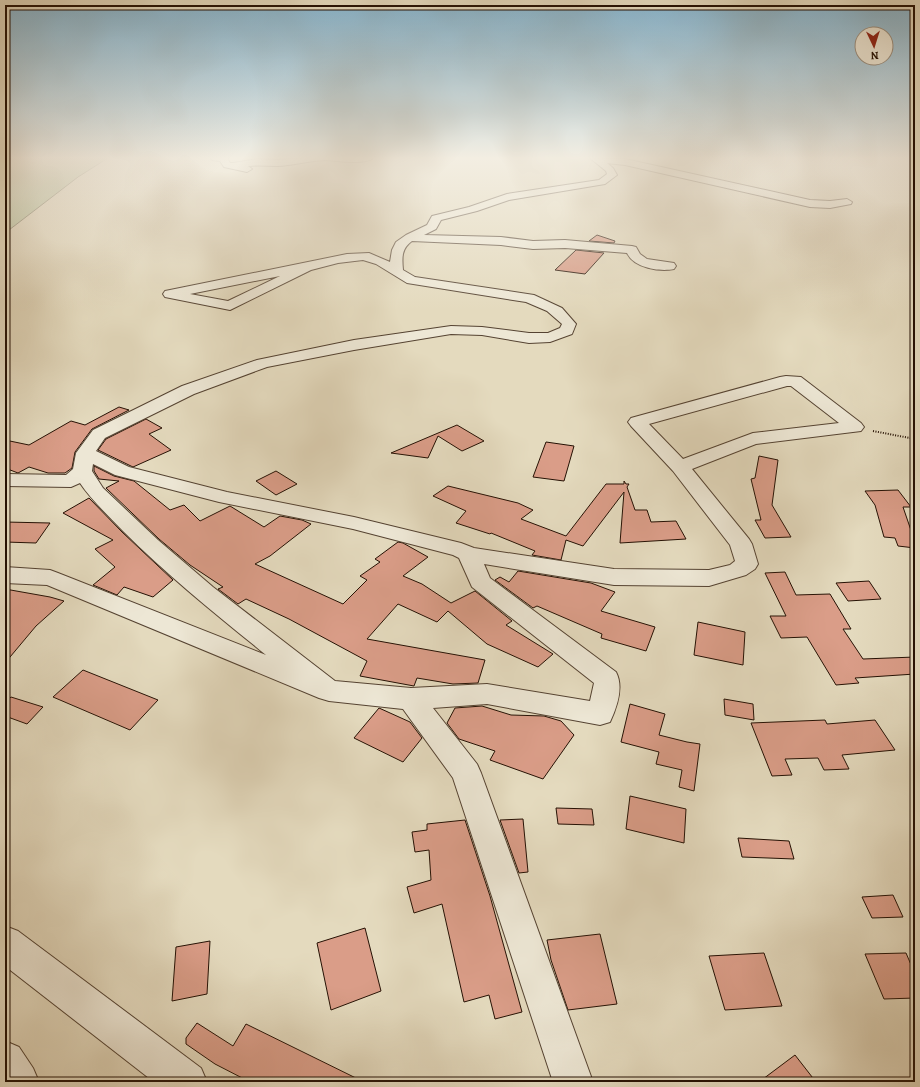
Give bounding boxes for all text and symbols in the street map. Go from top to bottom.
north arrow [854,26,894,66]
text: N [870,48,879,63]

